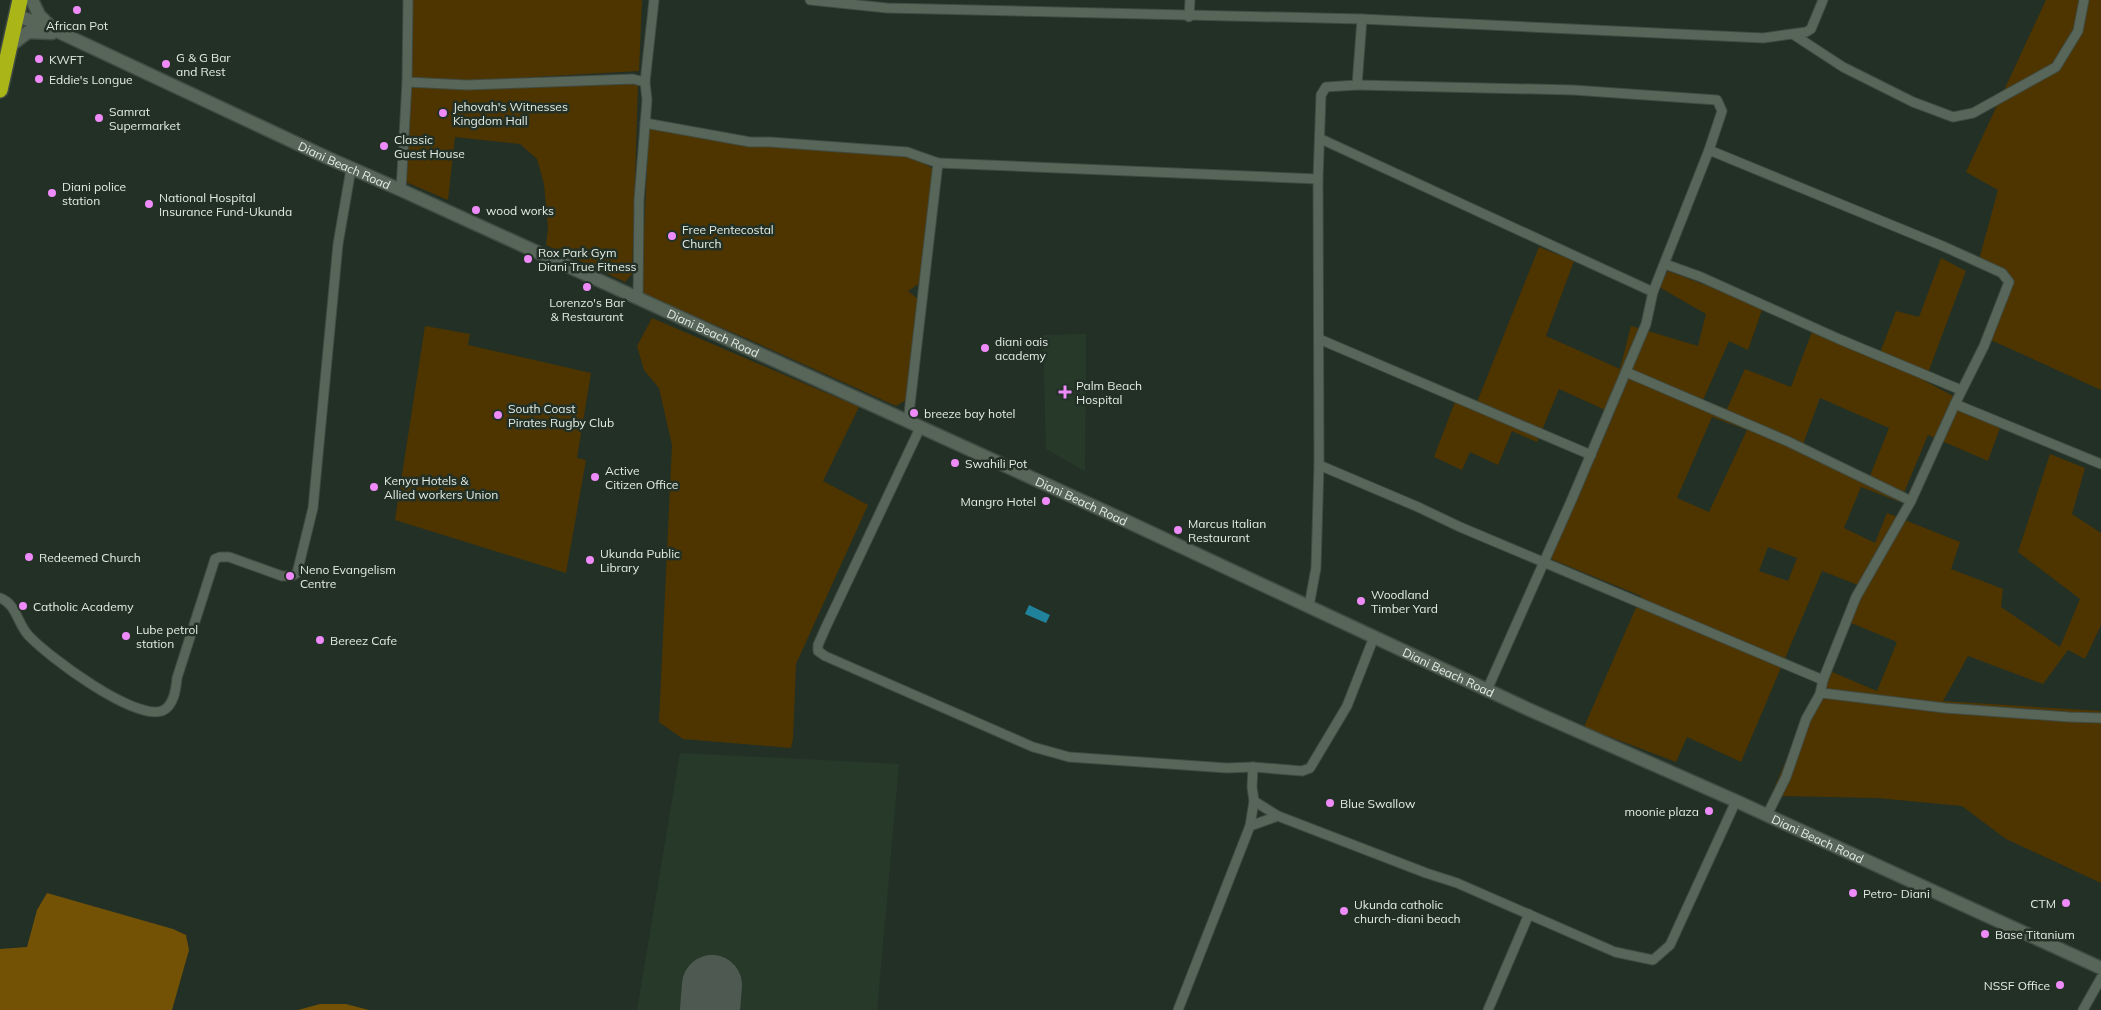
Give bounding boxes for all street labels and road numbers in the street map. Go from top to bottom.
street label: Diani Beach Road [296,138,393,192]
street label: Diani Beach Road [665,305,762,360]
street label: Diani Beach Road [1033,473,1130,528]
street label: Diani Beach Road [1400,644,1497,700]
street label: Diani Beach Road [1769,811,1866,866]

